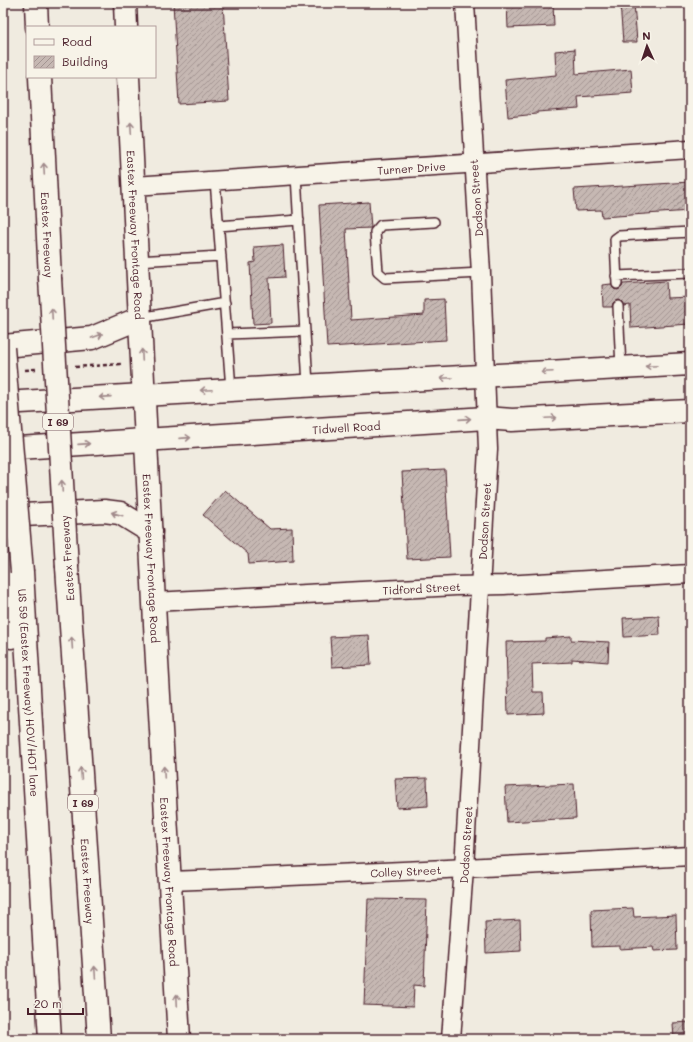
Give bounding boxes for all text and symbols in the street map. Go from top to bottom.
legend [26,26,156,78]
north arrow [627,26,667,66]
text: N [642,28,651,43]
text: Road [62,33,92,49]
text: Building [62,53,108,69]
one-way arrow [127,122,134,135]
street label: Eastex Freeway Frontage Road [124,150,147,320]
street label: Turner Drive [377,158,446,177]
street label: Dodson Street [466,159,486,237]
one-way arrow [41,163,48,176]
street label: Eastex Freeway [38,192,57,278]
one-way arrow [49,308,56,321]
one-way arrow [91,331,103,339]
one-way arrow [138,349,146,362]
one-way arrow [645,363,658,370]
one-way arrow [541,369,554,376]
one-way arrow [440,374,453,381]
one-way arrow [200,387,213,394]
one-way arrow [99,393,112,400]
road number: I 69 [43,414,73,430]
one-way arrow [544,415,557,422]
one-way arrow [458,416,471,423]
street label: Tidwell Road [312,417,381,437]
one-way arrow [178,434,191,441]
one-way arrow [77,440,90,447]
street label: Eastex Freeway Frontage Road [140,473,163,643]
one-way arrow [59,480,66,493]
street label: Dodson Street [474,482,494,560]
one-way arrow [111,510,124,517]
street label: Eastex Freeway [57,514,77,601]
street label: Tidford Street [382,578,461,597]
street label: US 59 (Eastex Freeway) HOV/HOT lane [16,588,43,798]
one-way arrow [69,637,76,650]
one-way arrow [160,766,167,779]
one-way arrow [77,767,85,780]
road number: I 69 [68,795,98,811]
street label: Eastex Freeway Frontage Road [157,797,182,967]
street label: Dodson Street [455,805,475,884]
street label: Eastex Freeway [78,838,99,925]
street label: Colley Street [370,862,442,880]
one-way arrow [91,966,98,979]
scale bar [28,990,83,1016]
one-way arrow [174,994,181,1007]
text: 20 m [34,995,62,1011]

